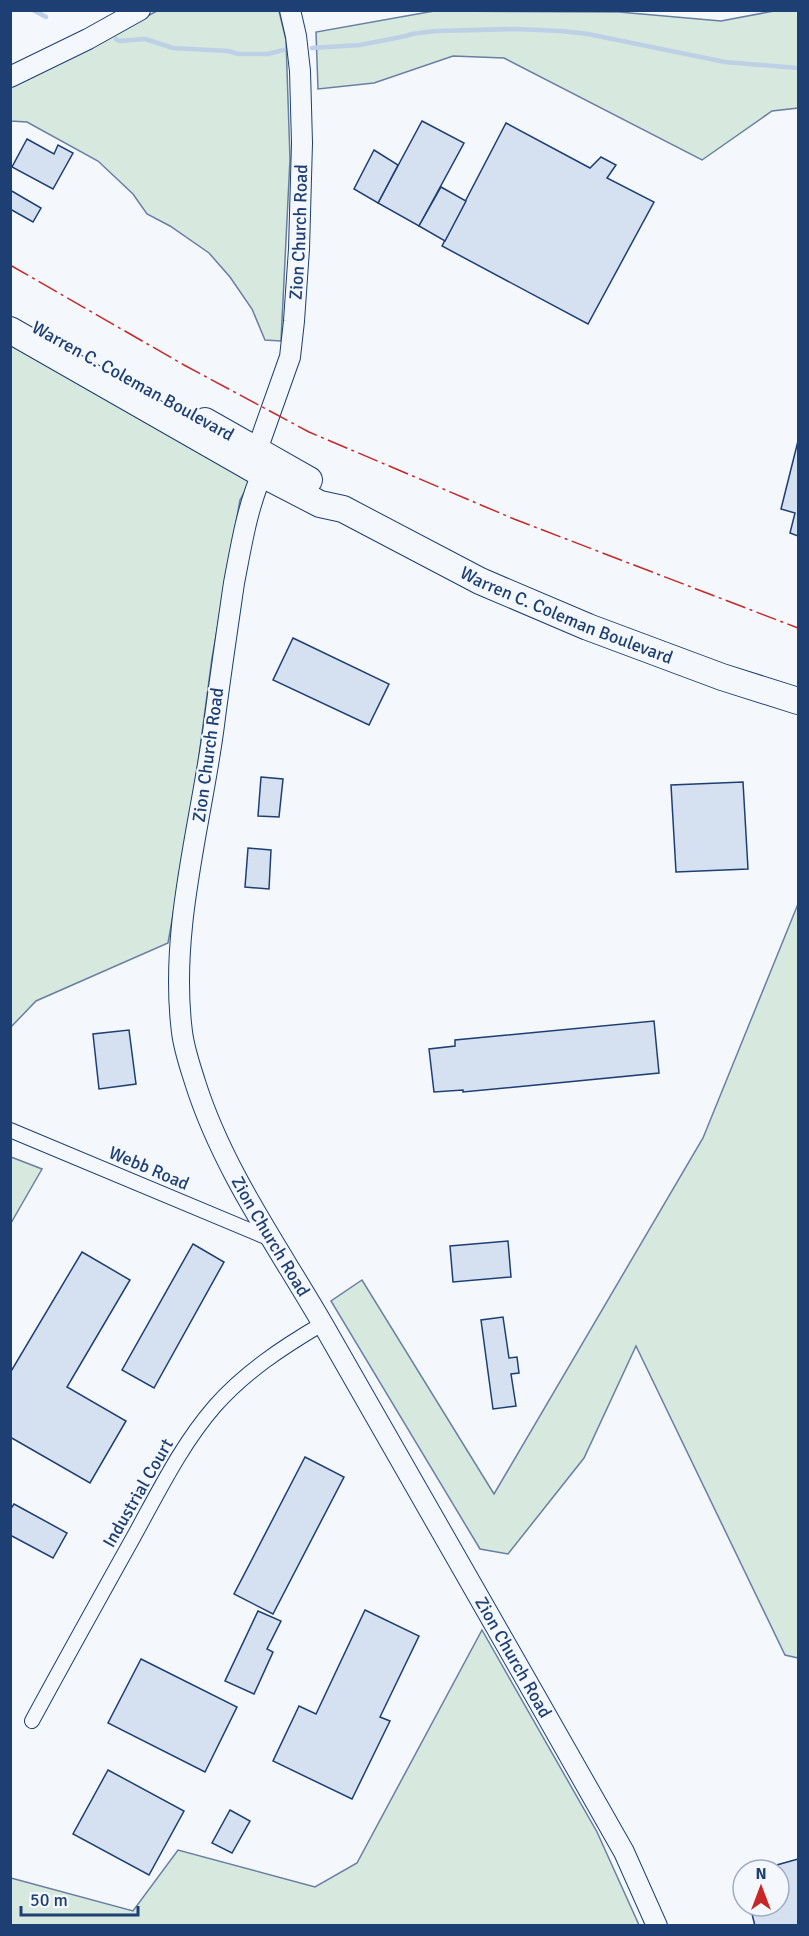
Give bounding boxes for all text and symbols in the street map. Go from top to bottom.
street label: Zion Church Road [284,164,312,301]
street label: Warren C. Coleman Boulevard [28,316,238,446]
street label: Warren C. Coleman Boulevard [456,562,676,669]
street label: Zion Church Road [188,686,228,824]
street label: Webb Road [106,1141,192,1195]
street label: Zion Church Road [227,1172,315,1300]
street label: Industrial Court [98,1435,178,1551]
street label: Zion Church Road [470,1593,557,1722]
north arrow [731,1858,791,1918]
text: N [755,1864,767,1884]
scale bar [21,1879,138,1917]
text: 50 m [30,1889,68,1911]

